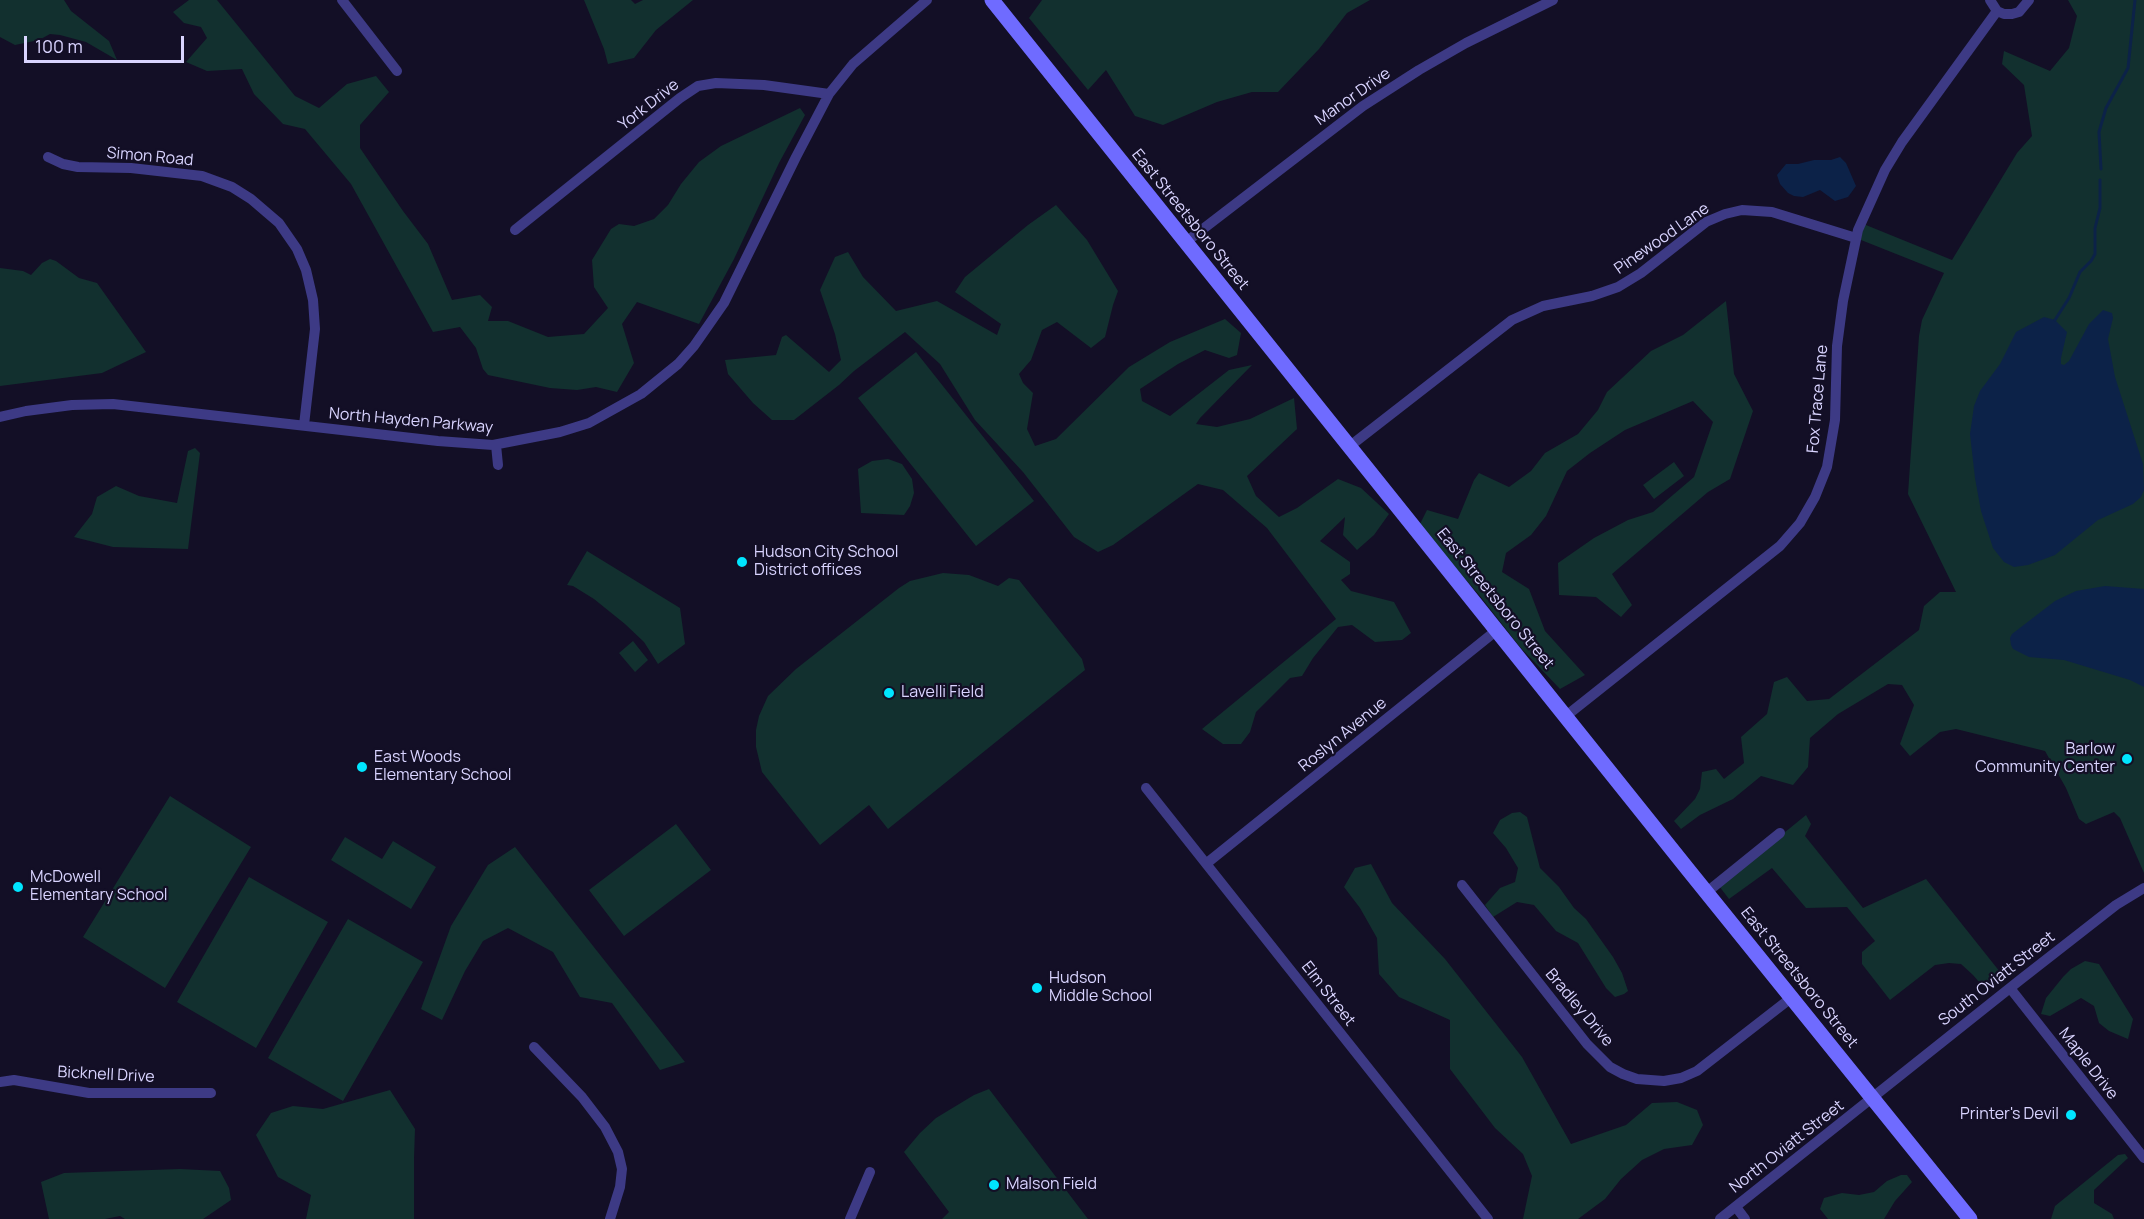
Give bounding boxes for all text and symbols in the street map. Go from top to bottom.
scale bar [27,24,188,62]
text: 100 m [35,34,83,58]
street label: Manor Drive [1312,64,1394,130]
street label: York Drive [615,75,683,135]
street label: Simon Road [106,144,194,170]
street label: East Streetsboro Street [1127,146,1253,294]
street label: Pinewood Lane [1611,199,1713,279]
street label: Fox Trace Lane [1804,344,1832,454]
street label: North Hayden Parkway [328,404,494,438]
street label: East Streetsboro Street [1432,525,1558,673]
place label: Hudson City School District offices [754,543,898,581]
marker: Hudson City School District offices [735,555,749,569]
place label: Lavelli Field [901,683,984,703]
marker: Lavelli Field [882,686,896,700]
street label: Roslyn Avenue [1295,694,1391,776]
place label: Barlow Community Center [1975,740,2115,778]
place label: East Woods Elementary School [374,748,512,786]
marker: Barlow Community Center [2120,752,2134,766]
marker: East Woods Elementary School [355,760,369,774]
place label: McDowell Elementary School [30,868,168,906]
marker: McDowell Elementary School [11,880,25,894]
street label: East Streetsboro Street [1736,904,1862,1052]
street label: South Oviatt Street [1935,928,2059,1030]
street label: Elm Street [1297,958,1359,1030]
street label: Bradley Drive [1541,965,1617,1051]
place label: Hudson Middle School [1049,969,1152,1007]
marker: Hudson Middle School [1030,981,1044,995]
street label: Maple Drive [2054,1024,2122,1104]
street label: Bicknell Drive [57,1063,155,1087]
street label: North Oviatt Street [1726,1096,1848,1198]
place label: Printer's Devil [1960,1105,2059,1125]
marker: Printer's Devil [2064,1108,2078,1122]
place label: Malson Field [1006,1175,1097,1195]
marker: Malson Field [987,1178,1001,1192]

